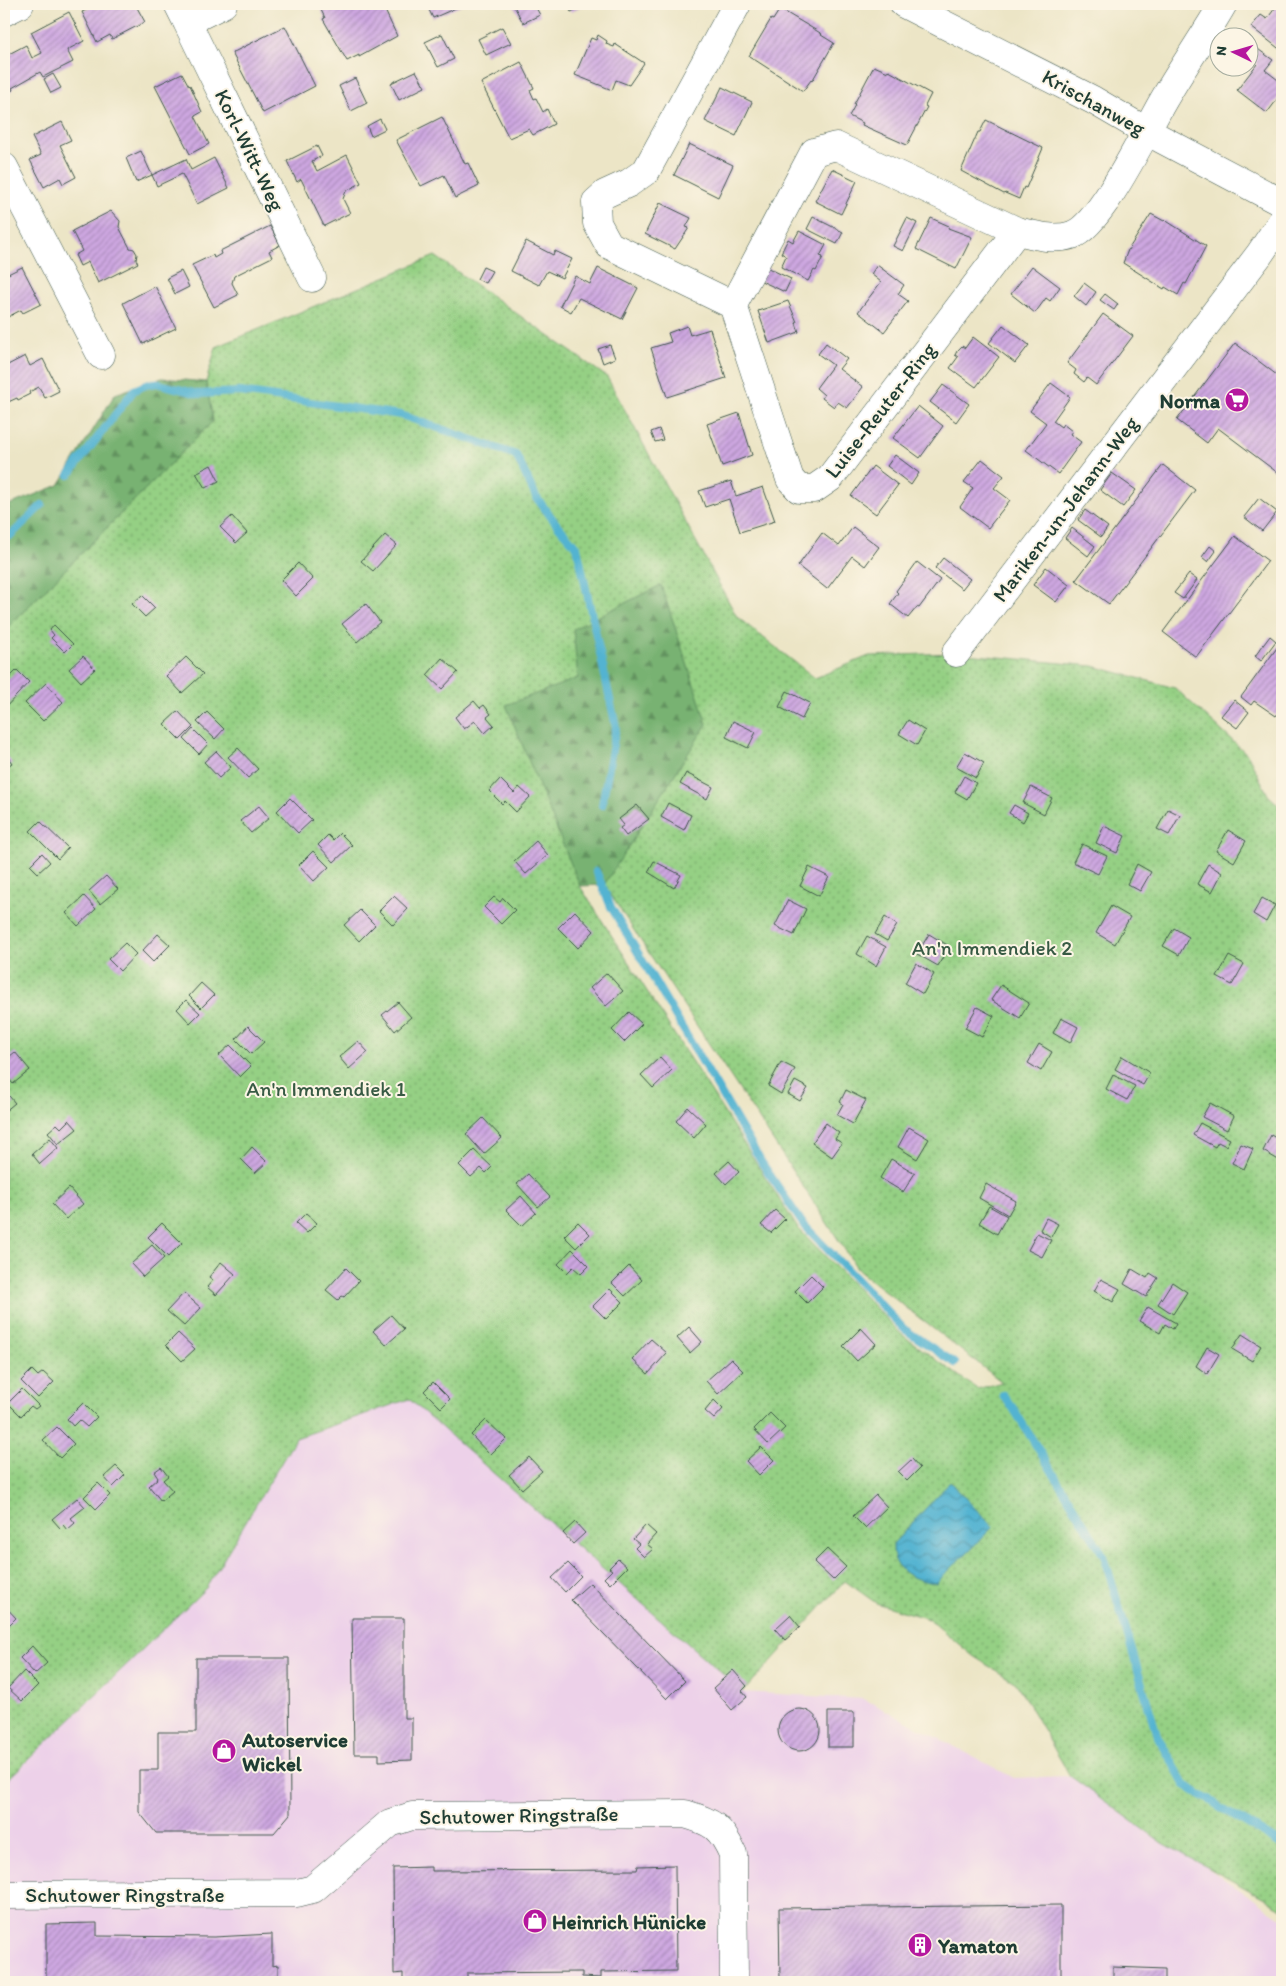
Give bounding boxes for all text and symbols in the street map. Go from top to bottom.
north arrow [1208,28,1258,78]
text: N [1213,45,1230,56]
street label: Krischanweg [1038,63,1150,141]
street label: Korl-Witt-Weg [210,85,290,215]
street label: Luise-Reuter-Ring [819,337,941,483]
supermarket icon: Norma [1224,387,1250,413]
place label: Norma [1159,388,1221,413]
street label: Mariken-un-Jehann-Weg [987,411,1143,607]
park label: An'n Immendiek 2 [912,935,1072,960]
park label: An'n Immendiek 1 [246,1076,406,1101]
place label: Autoservice Wickel [241,1727,348,1776]
shop icon: Autoservice Wickel [211,1738,237,1764]
street label: Schutower Ringstraße [419,1801,619,1829]
street label: Schutower Ringstraße [25,1882,225,1907]
shop icon: Heinrich Hünicke [522,1908,548,1934]
place label: Heinrich Hünicke [552,1909,706,1934]
building icon: Yamaton [907,1932,933,1958]
place label: Yamaton [937,1933,1018,1958]

